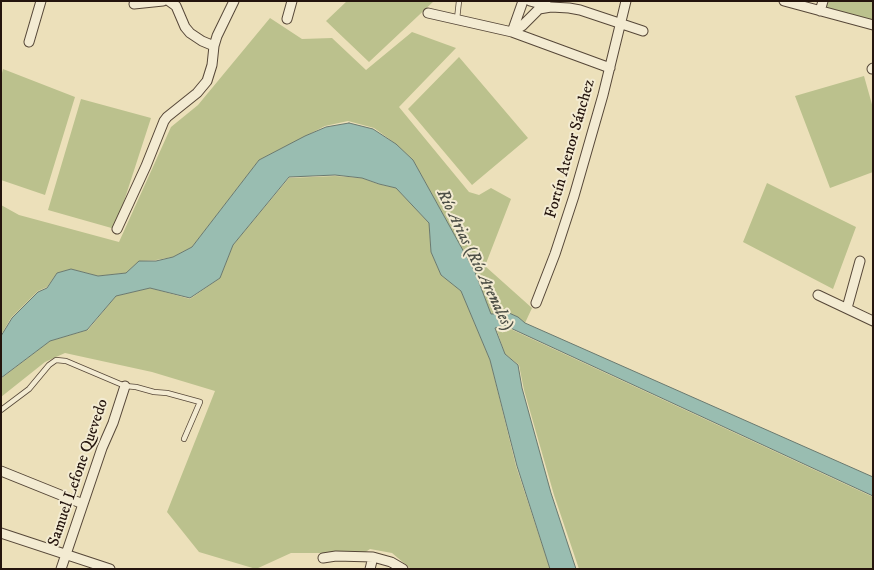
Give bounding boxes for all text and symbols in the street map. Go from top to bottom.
street label: Fortín Atenor Sánchez [542,77,600,221]
water label: Río Arias (Río Arenales) [431,186,517,334]
street label: Samuel Lefone Quevedo [45,397,113,549]

